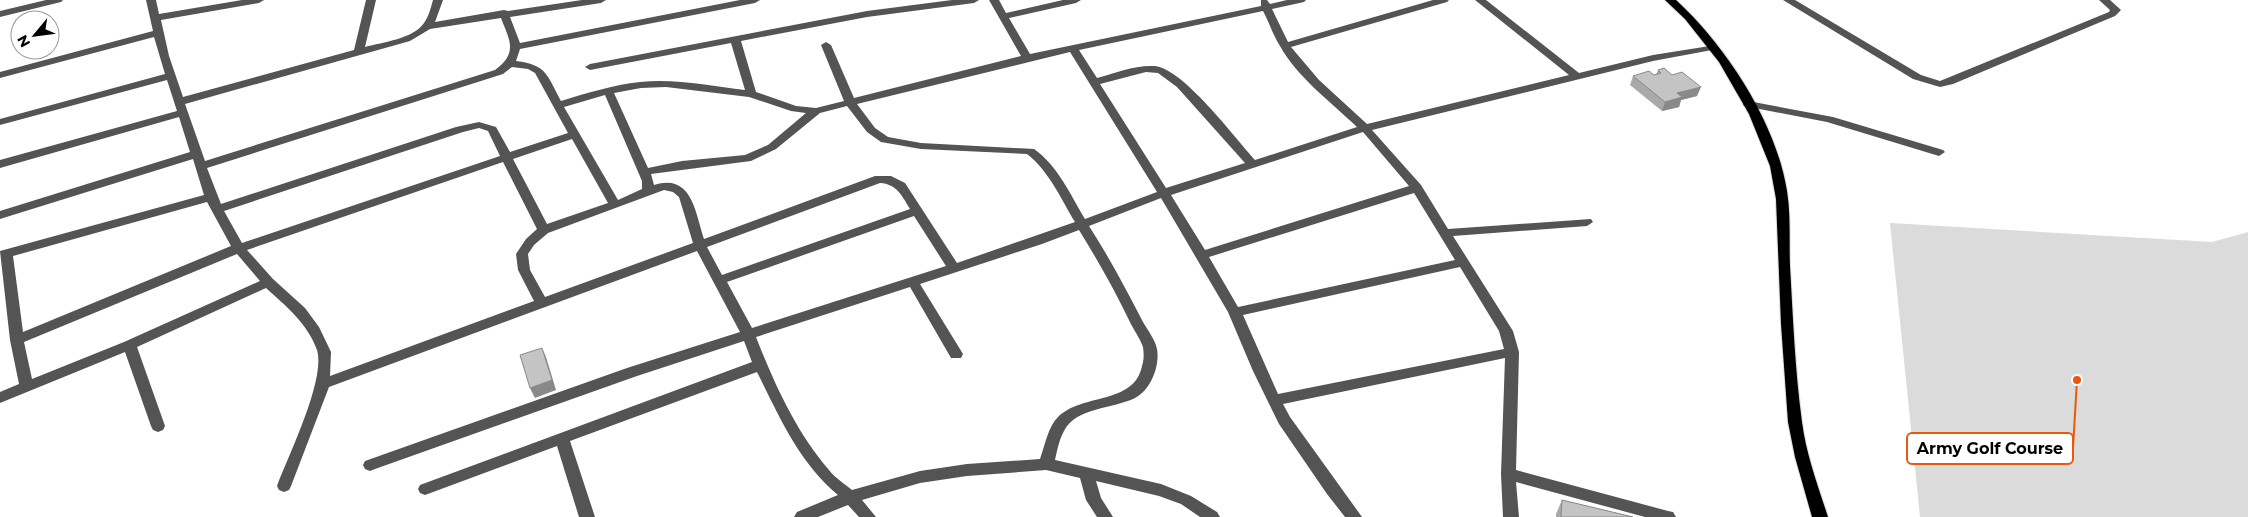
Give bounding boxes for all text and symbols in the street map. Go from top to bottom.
north arrow [10,10,60,60]
text: N [13,32,34,51]
callout: Army Golf Course [1907,433,2073,464]
text: Army Golf Course [1916,439,2063,458]

